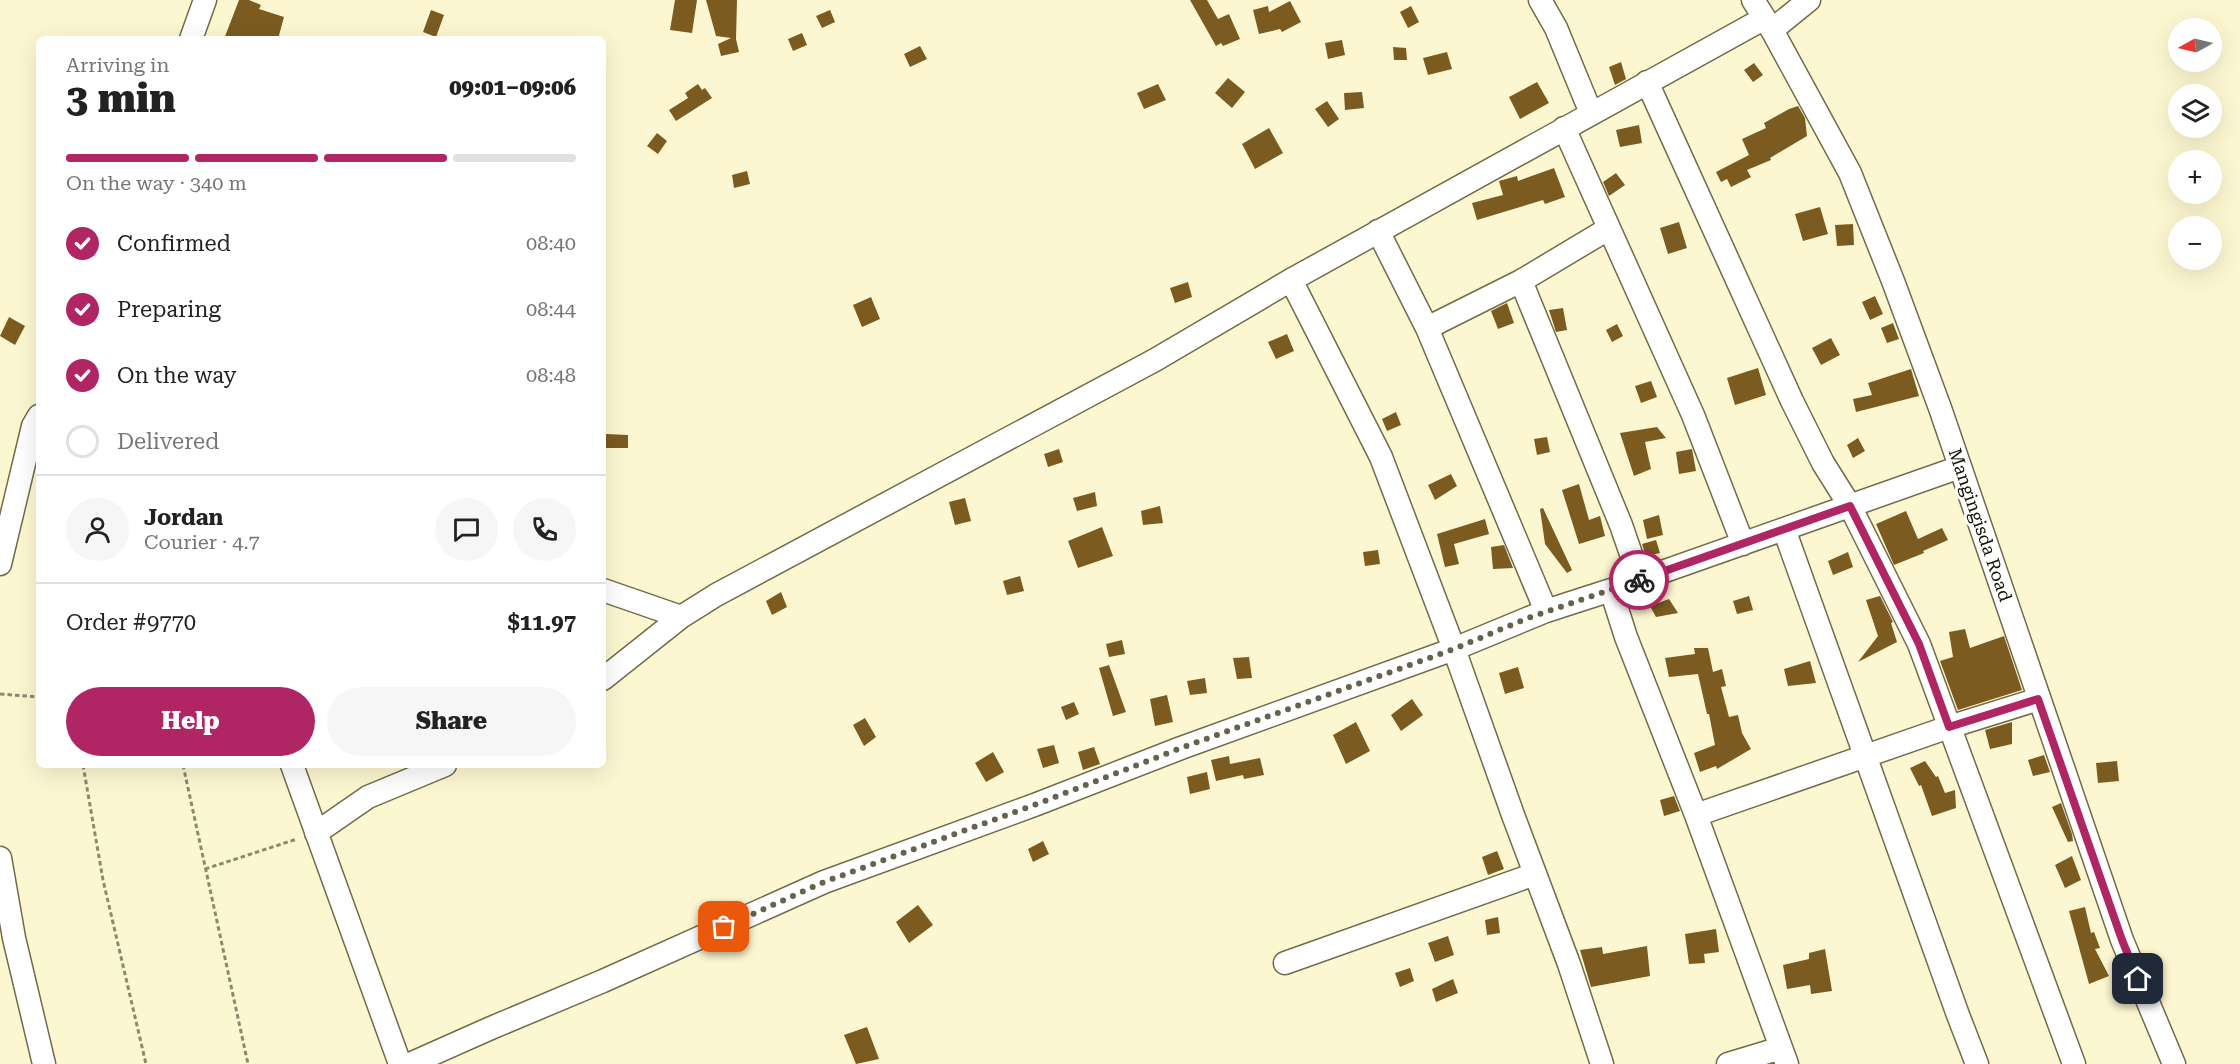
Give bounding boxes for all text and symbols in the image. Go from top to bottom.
north arrow [2168,18,2222,72]
map controls [2168,18,2222,270]
text: Arriving in [66,53,169,77]
text: 09:01–09:06 [449,75,576,100]
text: 3 min [66,76,176,122]
button: layers [2168,84,2222,138]
button: + [2168,150,2222,204]
text: On the way · 340 m [66,171,247,195]
button: − [2168,216,2222,270]
icon: check [66,227,99,260]
text: Confirmed [117,231,231,256]
text: 08:40 [526,231,576,255]
icon: check [66,293,99,326]
text: Preparing [117,297,221,322]
text: 08:44 [526,297,576,321]
icon: check [66,359,99,392]
text: On the way [117,363,237,388]
text: 08:48 [526,363,576,387]
text: Delivered [117,429,219,454]
street label: Mangingisda Road [1944,446,2017,605]
button: person [66,498,129,561]
button: chat [435,498,498,561]
button: phone [513,498,576,561]
text: Jordan [144,505,223,530]
text: Courier · 4.7 [144,530,260,554]
courier [1609,550,1669,610]
icon: bike [1623,564,1656,597]
text: Order #9770 [66,610,196,635]
text: $11.97 [507,610,576,635]
button: Help [66,687,315,756]
button: Share [327,687,576,756]
pin [698,901,749,952]
icon: bag [707,910,740,943]
pin [2112,953,2163,1004]
icon: home [2121,962,2154,995]

